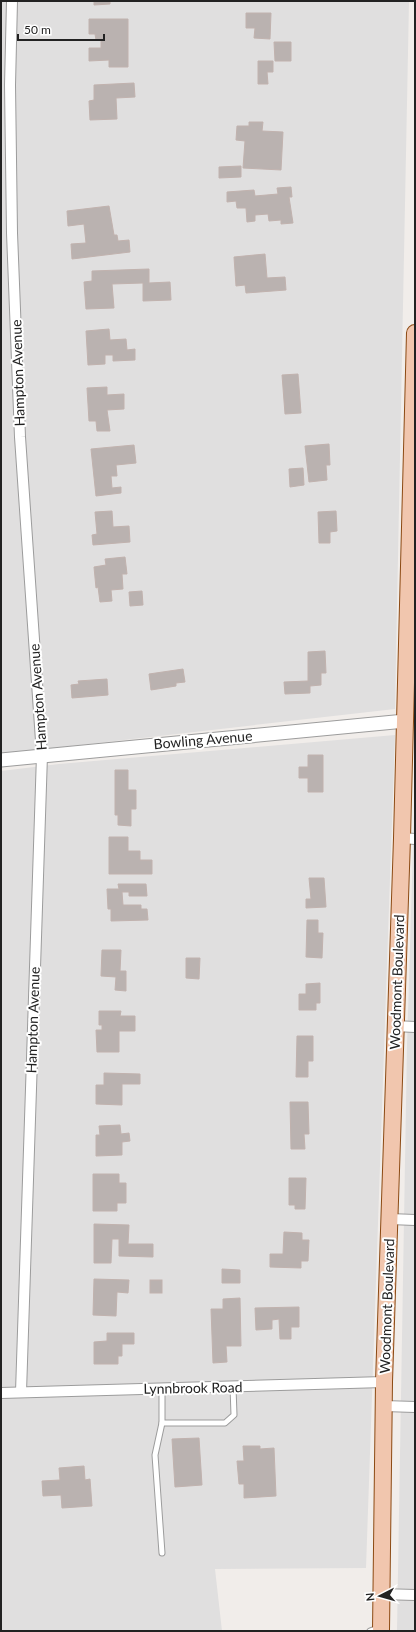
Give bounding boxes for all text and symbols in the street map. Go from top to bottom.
scale bar [18,16,104,42]
text: 50 m [24,22,51,37]
street label: Hampton Avenue [7,319,28,427]
street label: Hampton Avenue [25,643,50,751]
street label: Bowling Avenue [153,727,253,752]
street label: Woodmont Boulevard [386,914,407,1050]
street label: Hampton Avenue [22,966,43,1074]
street label: Woodmont Boulevard [376,1238,397,1374]
street label: Lynnbrook Road [143,1378,243,1397]
north arrow [360,1576,400,1616]
text: N [363,1592,376,1602]

